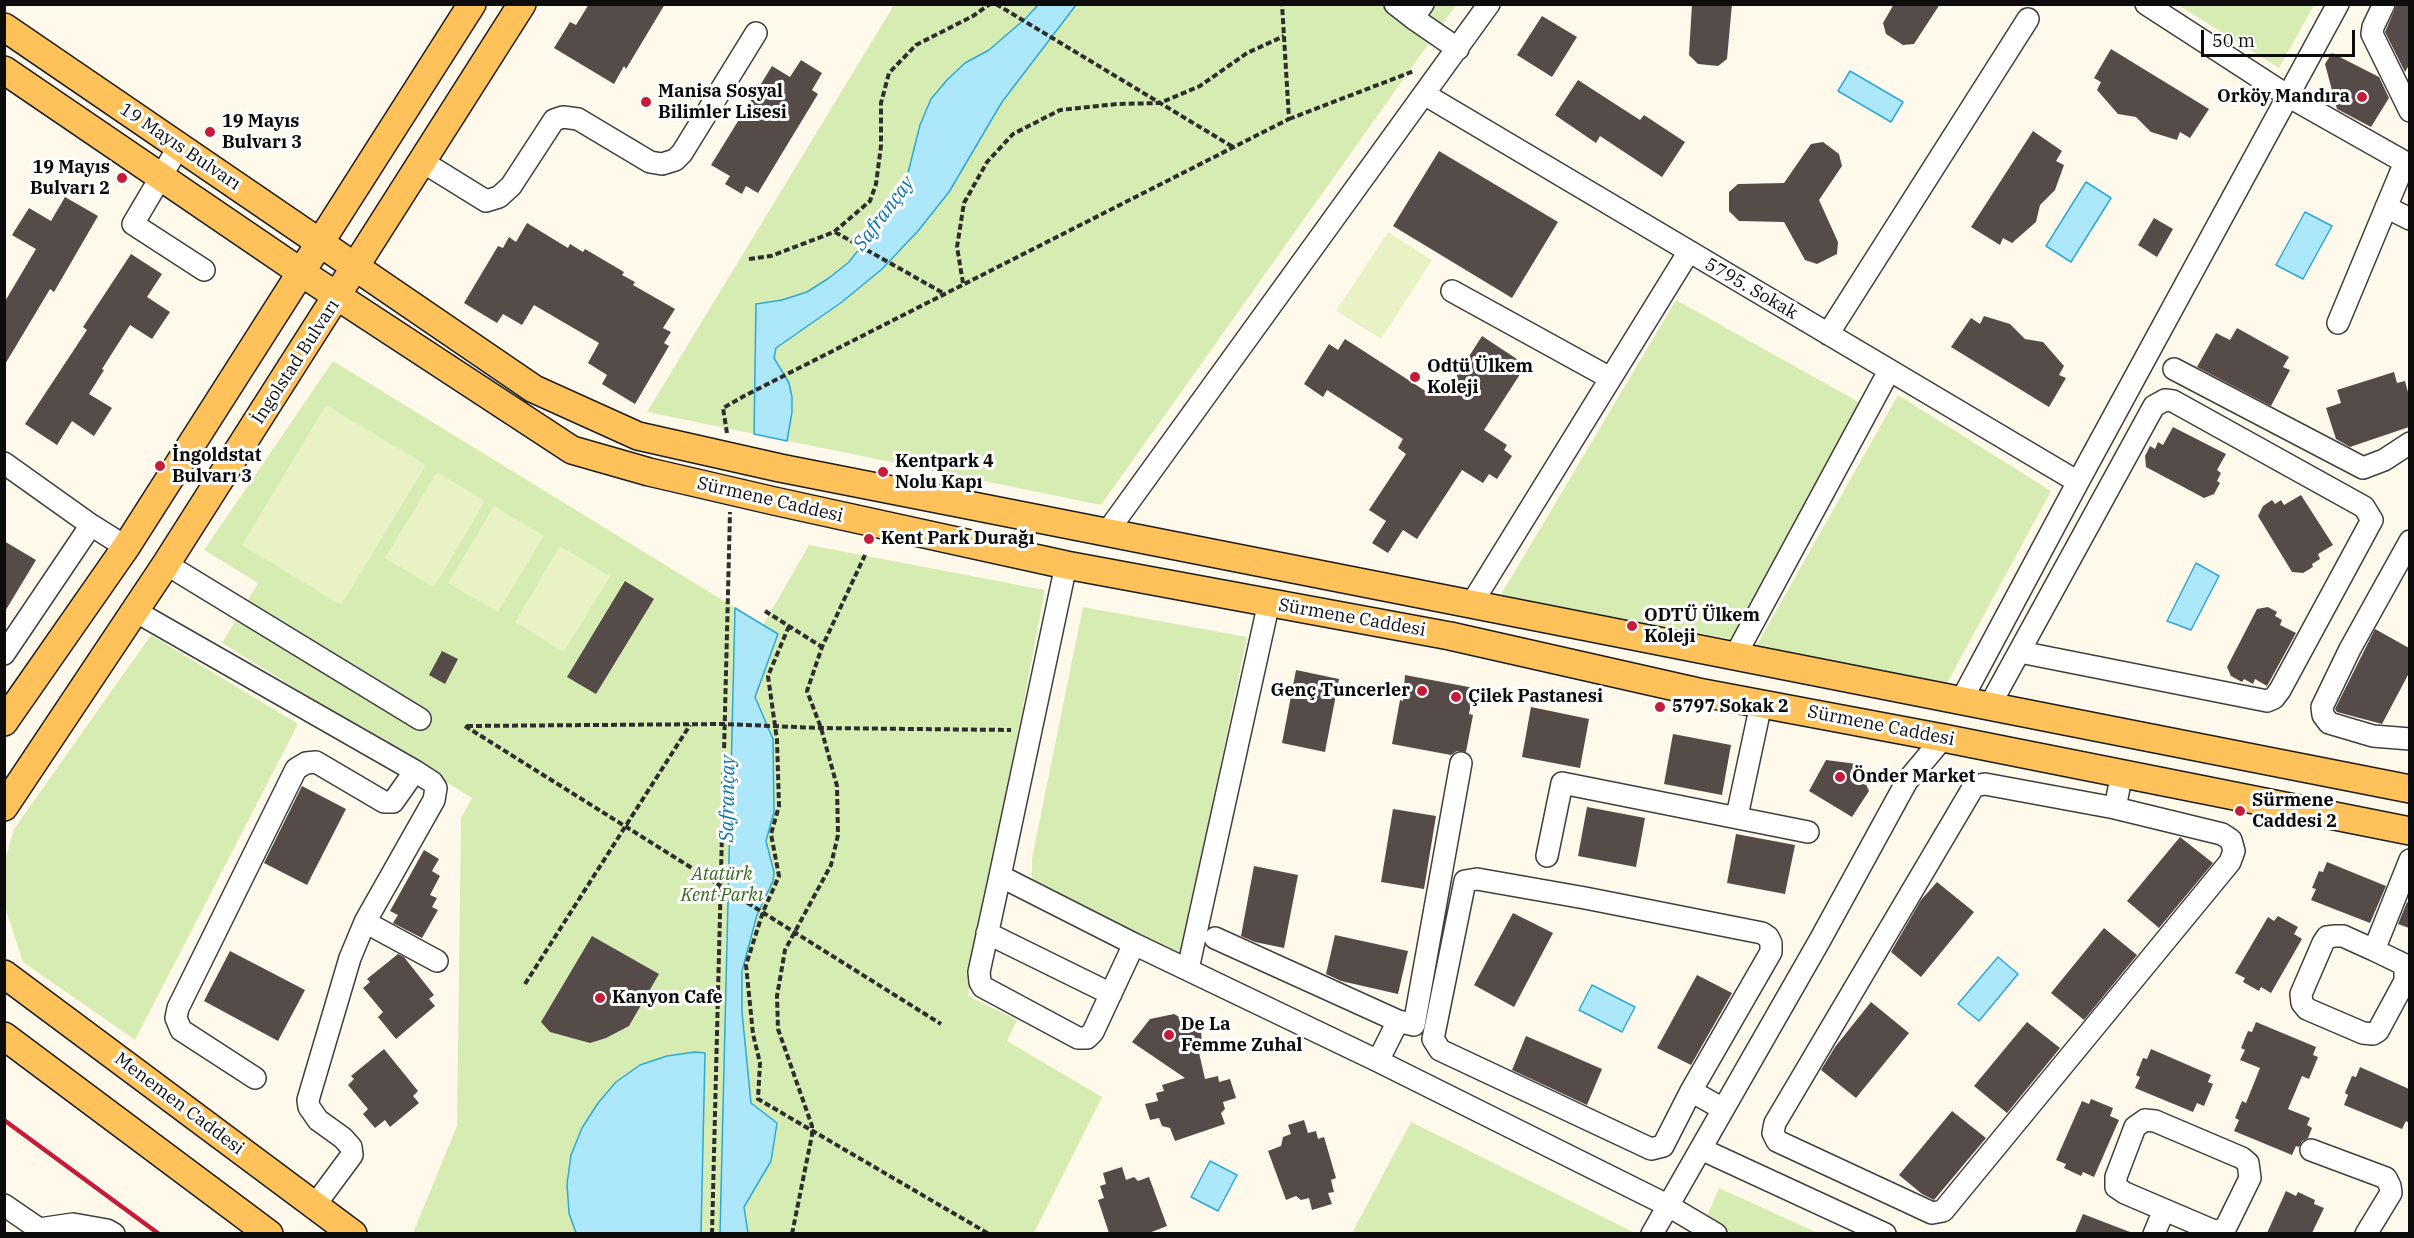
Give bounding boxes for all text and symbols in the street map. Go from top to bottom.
scale bar [2204,18,2358,56]
text: 50 m [2212,29,2255,52]
place label: Manisa Sosyal Bilimler Lisesi [658,81,787,124]
place label: Orköy Mandıra [2217,86,2350,108]
marker: Orköy Mandıra [2355,90,2369,104]
marker: Manisa Sosyal Bilimler Lisesi [639,95,653,109]
street label: 19 Mayıs Bulvarı [116,99,244,195]
place label: 19 Mayıs Bulvarı 3 [222,111,302,154]
marker: 19 Mayıs Bulvarı 3 [203,125,217,139]
place label: 19 Mayıs Bulvarı 2 [30,157,110,200]
marker: 19 Mayıs Bulvarı 2 [115,171,129,185]
water label: Safrançay [848,172,920,256]
street label: 5795. Sokak [1701,254,1801,324]
street label: İngolstad Bulvarı [248,296,344,428]
place label: Odtü Ülkem Koleji [1427,356,1533,398]
marker: Odtü Ülkem Koleji [1408,370,1422,384]
place label: İngoldstat Bulvarı 3 [172,445,261,488]
place label: Kentpark 4 Nolu Kapı [895,451,994,494]
marker: İngoldstat Bulvarı 3 [153,459,167,473]
marker: Kentpark 4 Nolu Kapı [876,465,890,479]
street label: Sürmene Caddesi [695,473,845,527]
place label: Kent Park Durağı [881,528,1034,550]
marker: Kent Park Durağı [862,532,876,546]
street label: Sürmene Caddesi [1277,594,1427,642]
place label: ODTÜ Ülkem Koleji [1644,605,1760,648]
marker: ODTÜ Ülkem Koleji [1625,619,1639,633]
place label: Genç Tuncerler [1270,680,1410,702]
marker: Genç Tuncerler [1415,684,1429,698]
place label: Çilek Pastanesi [1468,686,1603,708]
marker: Çilek Pastanesi [1449,690,1463,704]
place label: 5797 Sokak 2 [1672,696,1789,718]
marker: 5797 Sokak 2 [1653,700,1667,714]
street label: Sürmene Caddesi [1806,701,1956,751]
water label: Safrançay [715,755,741,843]
place label: Önder Market [1852,766,1975,788]
marker: Önder Market [1833,770,1847,784]
place label: Sürmene Caddesi 2 [2252,790,2337,832]
marker: Sürmene Caddesi 2 [2233,804,2247,818]
park label: Atatürk Kent Parkı [681,864,763,906]
place label: Kanyon Cafe [612,987,723,1009]
marker: Kanyon Cafe [593,991,607,1005]
place label: De La Femme Zuhal [1181,1014,1302,1056]
marker: De La Femme Zuhal [1162,1028,1176,1042]
street label: Menemen Caddesi [110,1048,248,1160]

